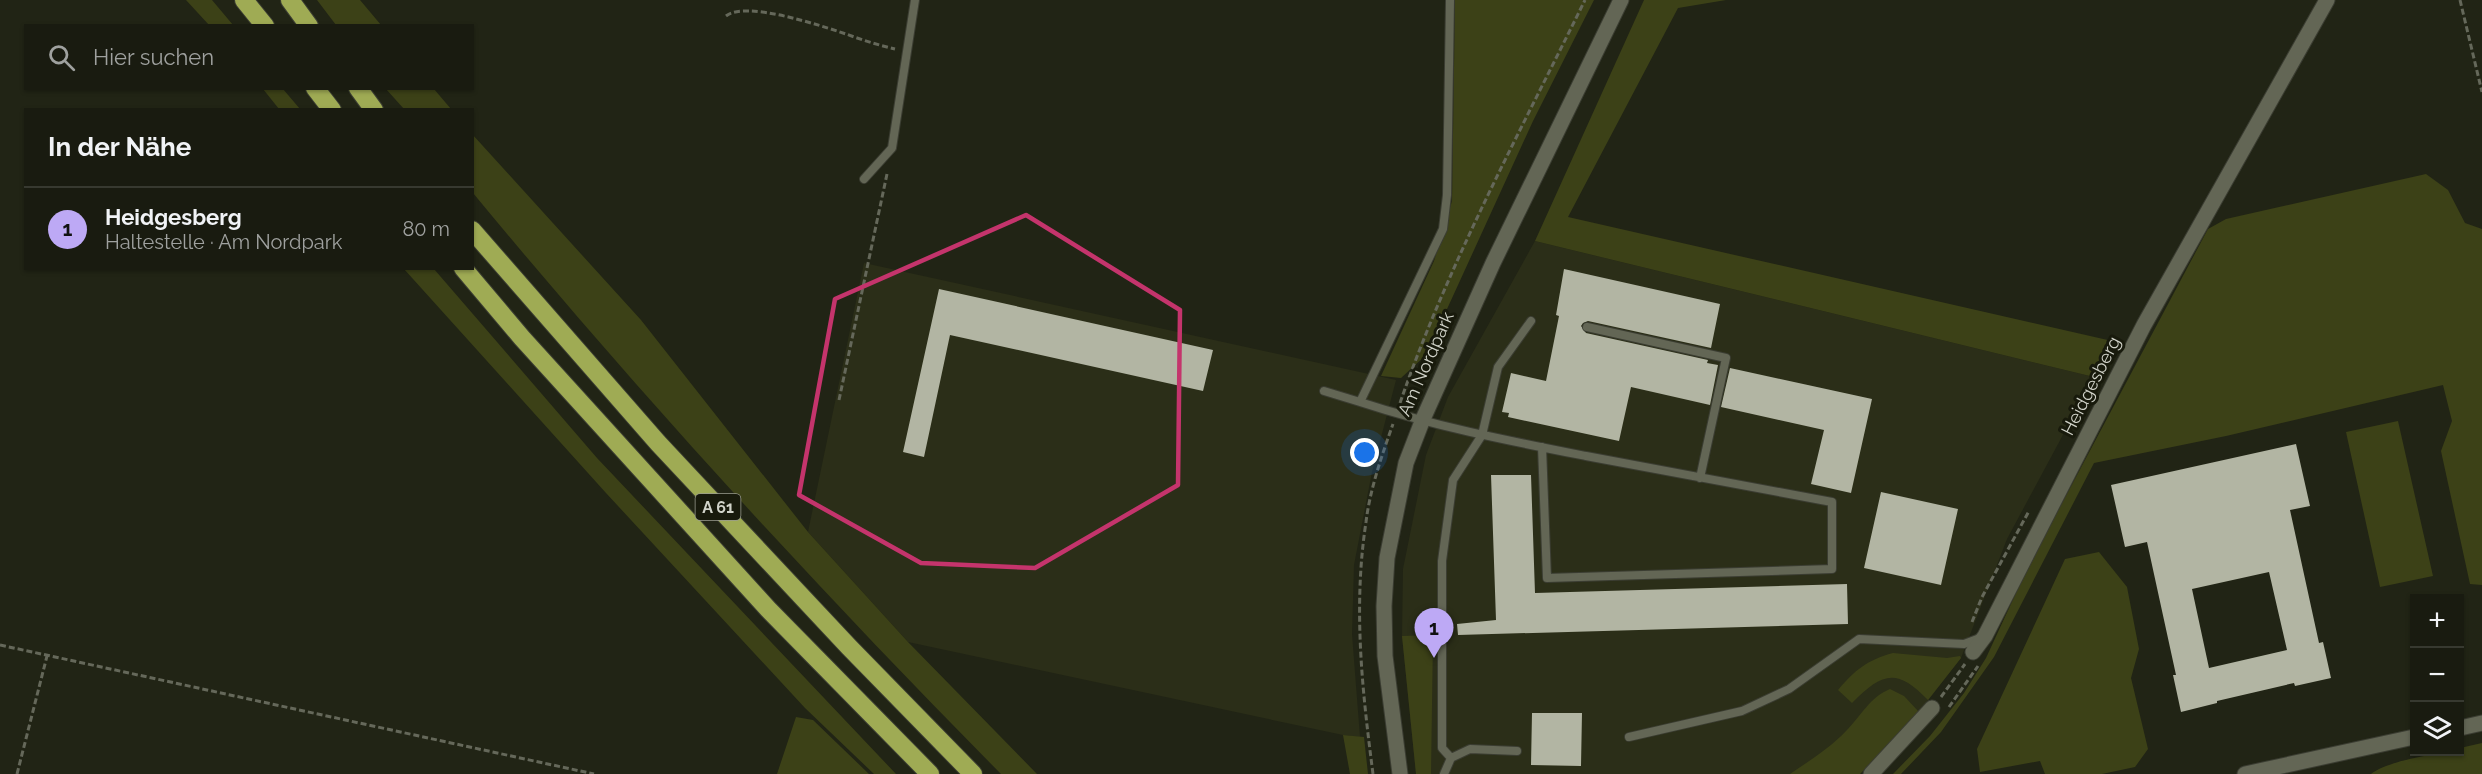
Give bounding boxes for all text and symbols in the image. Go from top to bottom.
search box [24,24,474,90]
icon: search [45,41,78,74]
text: Hier suchen [93,44,214,70]
text: In der Nähe [48,132,191,162]
text: Heidgesberg [105,204,242,230]
text: 1 [63,217,72,241]
text: 80 m [402,217,450,241]
text: Haltestelle · Am Nordpark [105,230,342,254]
street label: Am Nordpark [1393,308,1458,419]
street label: Heidgesberg [2057,333,2124,439]
your location [1350,438,1379,467]
road number: A 61 [696,494,740,520]
map controls [2410,594,2464,756]
button: + [2410,594,2464,648]
pin: 1 [1414,608,1454,658]
button: − [2410,648,2464,702]
button: layers [2410,702,2464,756]

